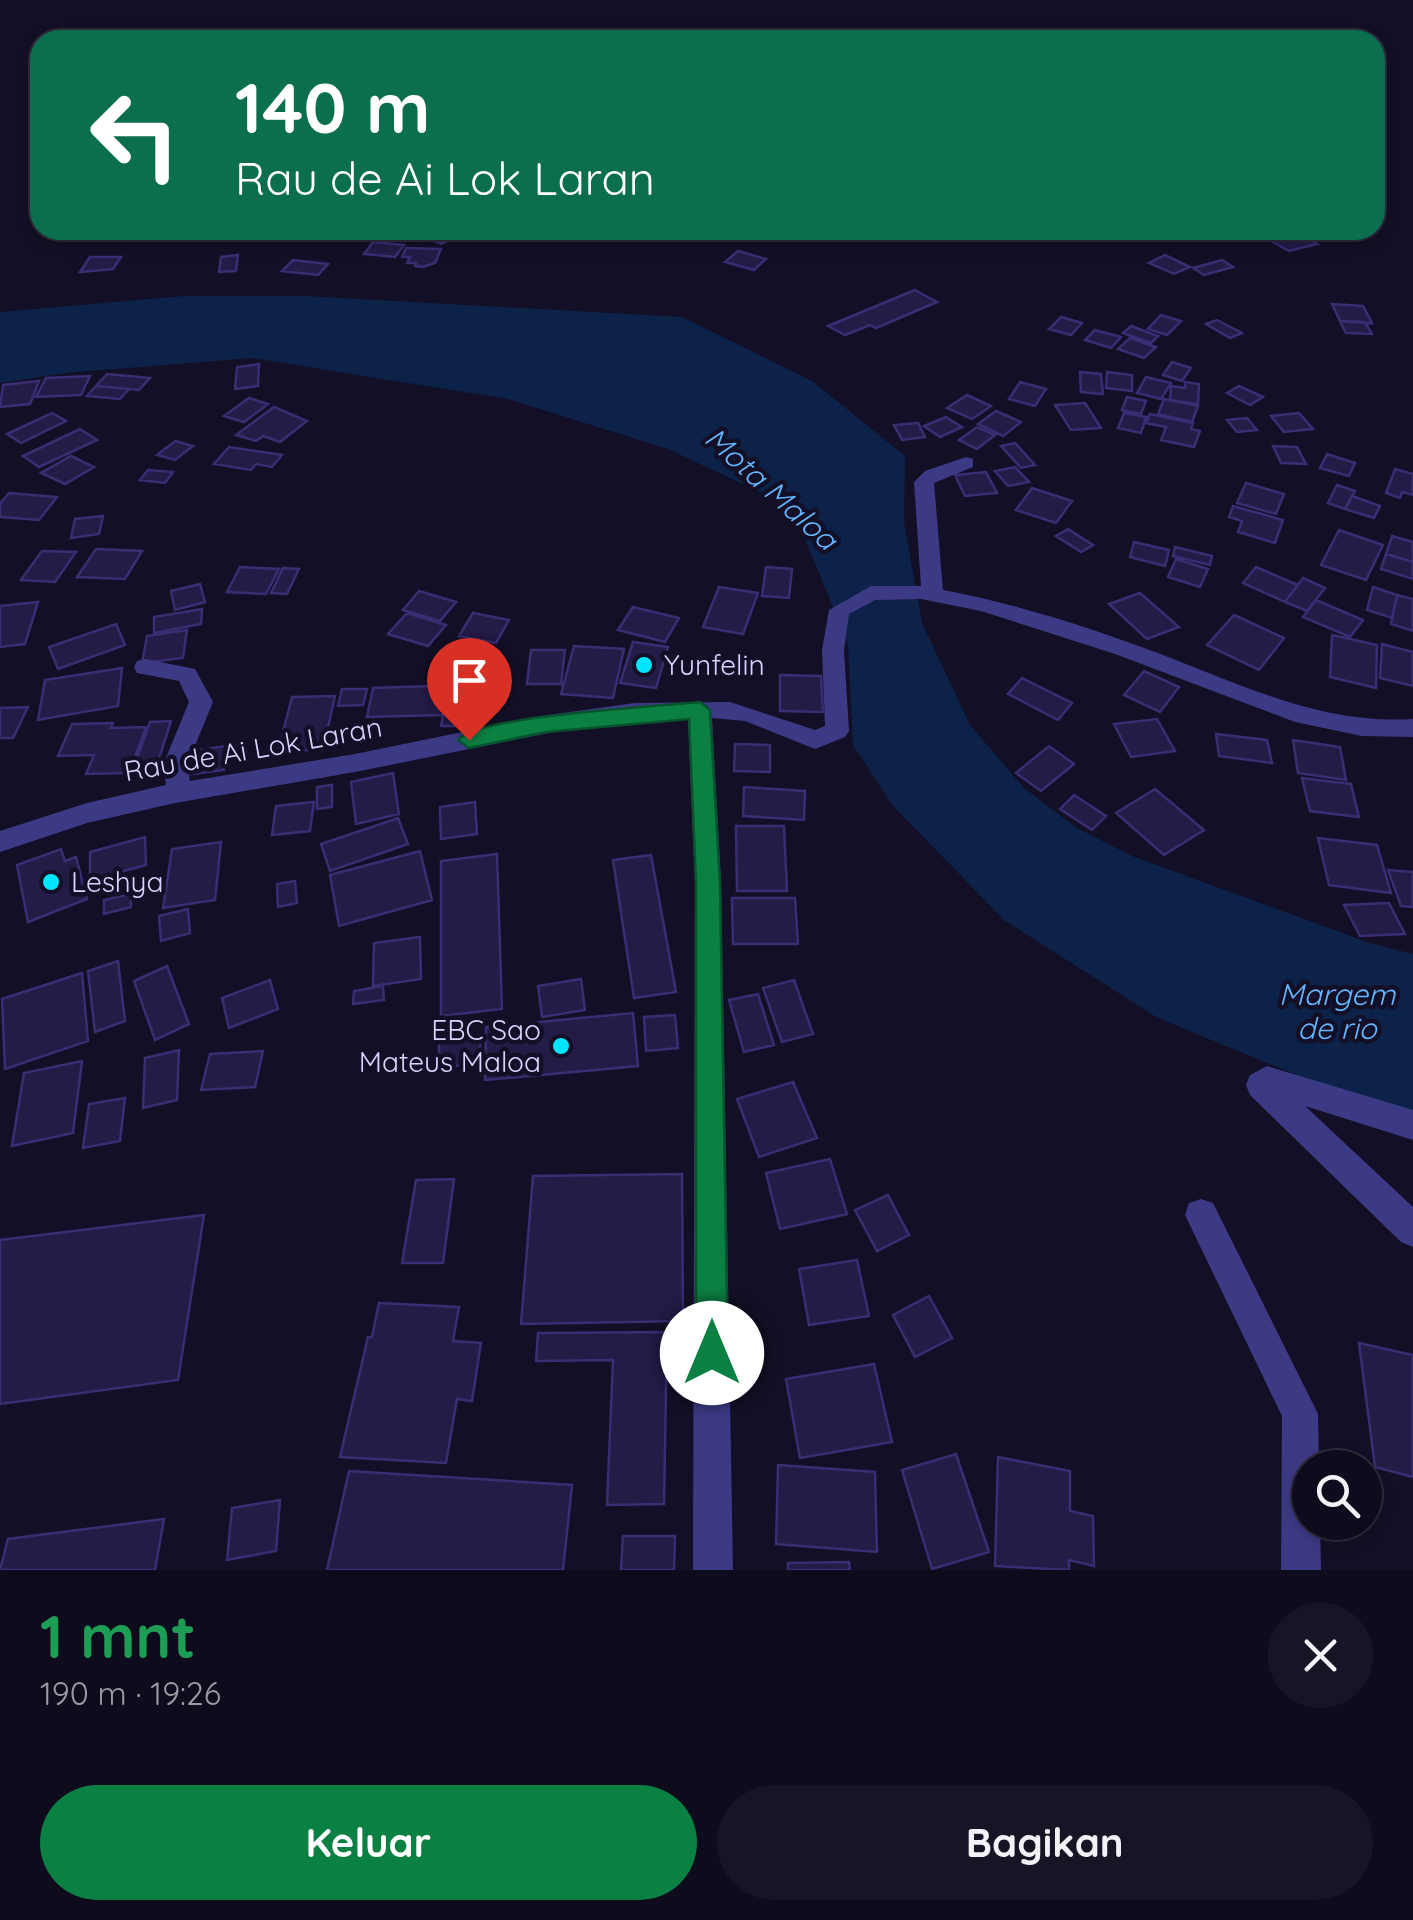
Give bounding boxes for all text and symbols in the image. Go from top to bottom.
text: 140 m [235,63,431,151]
icon: left [70,70,200,200]
text: Rau de Ai Lok Laran [235,150,655,206]
water label: Mota Maloa [698,419,847,559]
pin [427,638,512,741]
place label: Yunfelin [664,647,765,682]
icon: arrive [442,653,497,708]
marker: Yunfelin [633,654,655,676]
street label: Rau de Ai Lok Laran [121,709,385,788]
place label: Leshya [71,864,163,899]
marker: Leshya [40,871,62,893]
water label: Margem de rio [1279,975,1396,1047]
place label: EBC Sao Mateus Maloa [359,1012,541,1079]
marker: EBC Sao Mateus Maloa [550,1035,572,1057]
position arrow [660,1301,764,1405]
map controls [1292,1450,1382,1540]
button: search [1292,1450,1382,1540]
text: 1 mnt [40,1598,196,1673]
button: close [1268,1603,1373,1708]
text: 190 m · 19:26 [40,1673,221,1713]
button: Keluar [40,1785,697,1900]
button: Bagikan [717,1785,1373,1900]

